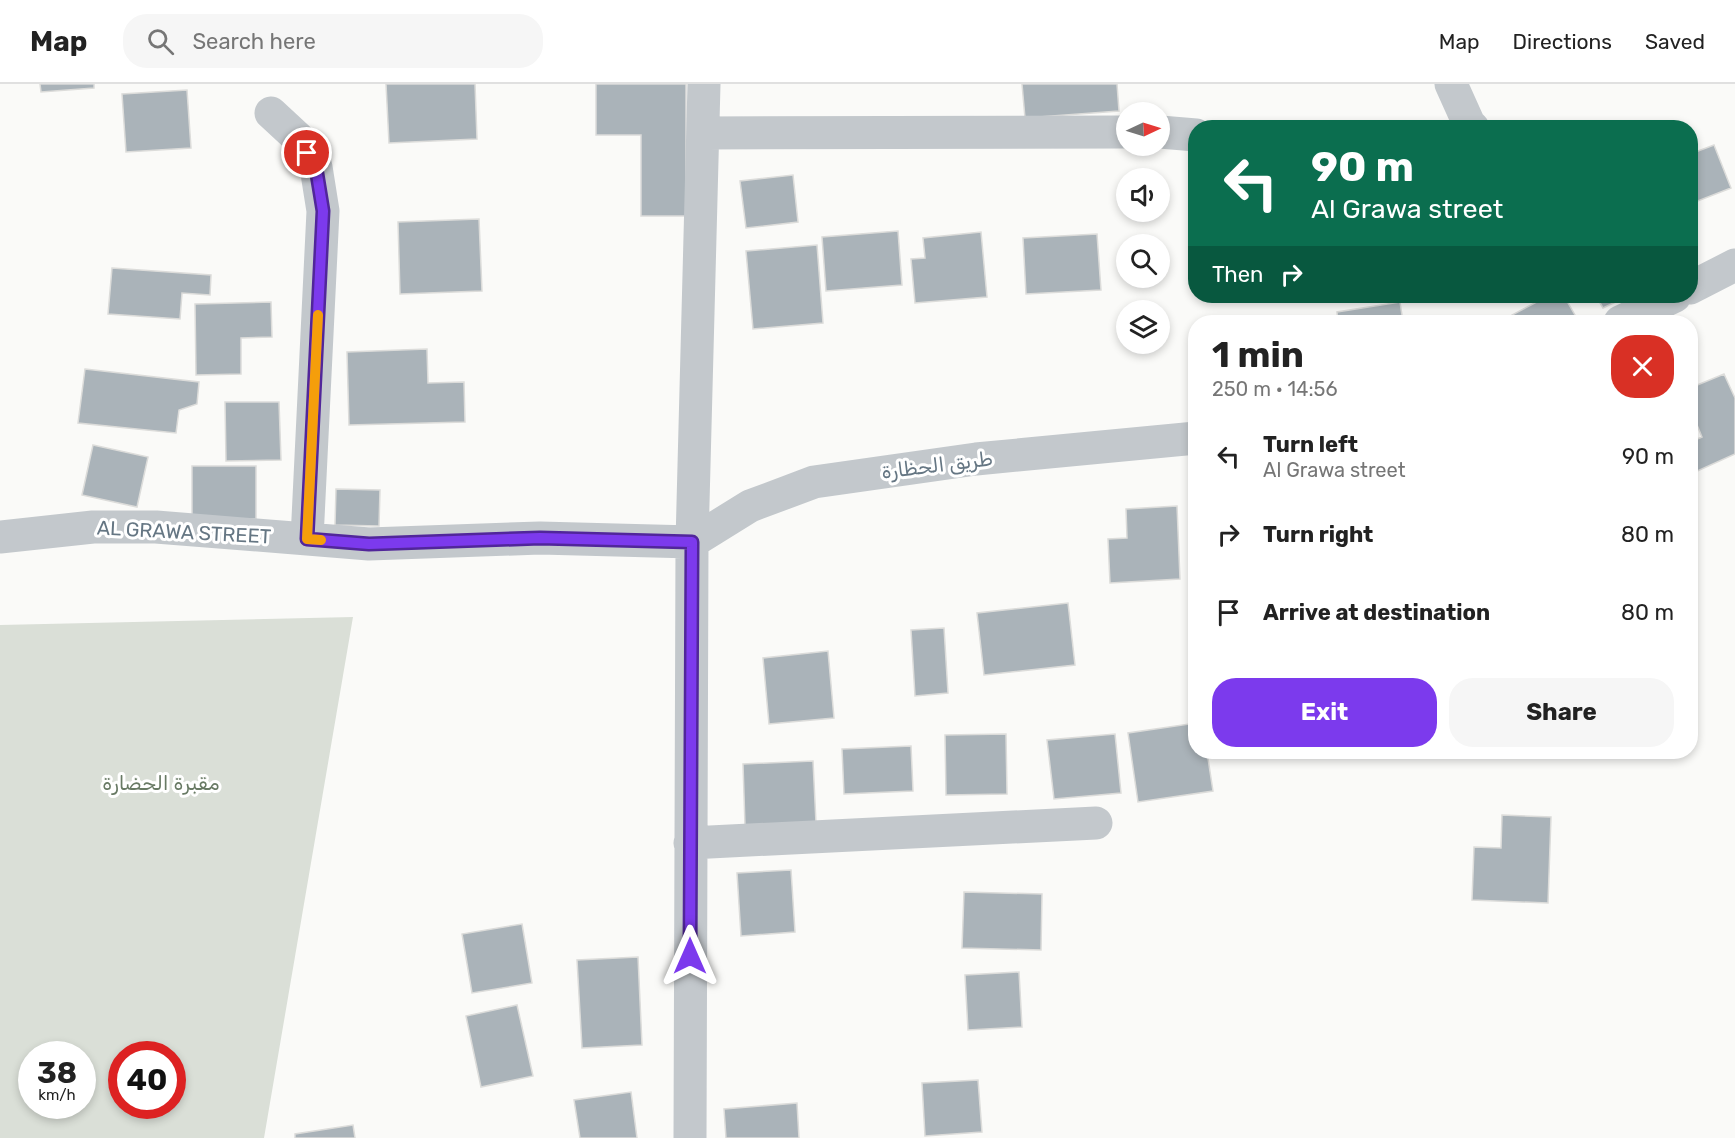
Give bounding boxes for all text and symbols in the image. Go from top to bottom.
search box [123,14,543,68]
text: Map [30,25,87,58]
icon: search [144,25,177,58]
text: Search here [192,28,316,55]
text: Map [1439,29,1480,54]
text: Directions [1513,29,1612,54]
text: Saved [1645,29,1705,54]
north arrow [1116,102,1170,156]
map controls [1116,102,1170,354]
pin [281,127,332,178]
icon: arrive [290,136,323,169]
text: 90 m [1311,142,1414,192]
icon: left [1212,144,1290,222]
button: sound [1116,168,1170,222]
text: Al Grawa street [1311,193,1503,225]
button: search [1116,234,1170,288]
icon: right [1275,258,1308,291]
text: Then [1212,261,1263,288]
button: layers [1116,300,1170,354]
text: 1 min [1212,333,1304,376]
button: close [1611,335,1674,398]
text: 250 m · 14:56 [1212,377,1337,401]
text: Turn left [1263,431,1358,458]
icon: left [1212,440,1245,473]
text: 90 m [1622,443,1674,470]
street label: طريق الحظارة [880,446,994,484]
text: Al Grawa street [1263,458,1405,482]
street label: AL GRAWA STREET [96,515,272,549]
icon: right [1212,518,1245,551]
text: Turn right [1263,521,1373,548]
text: 80 m [1621,521,1674,548]
icon: arrive [1212,596,1245,629]
text: Arrive at destination [1263,599,1490,626]
text: 80 m [1621,599,1674,626]
button: Exit [1212,678,1437,747]
button: Share [1449,678,1674,747]
park label: مقبرة الحضارة [102,771,220,795]
position arrow [658,924,722,988]
speed limit sign: 40 [108,1041,186,1119]
text: 38 [37,1055,77,1091]
text: km/h [38,1086,76,1104]

